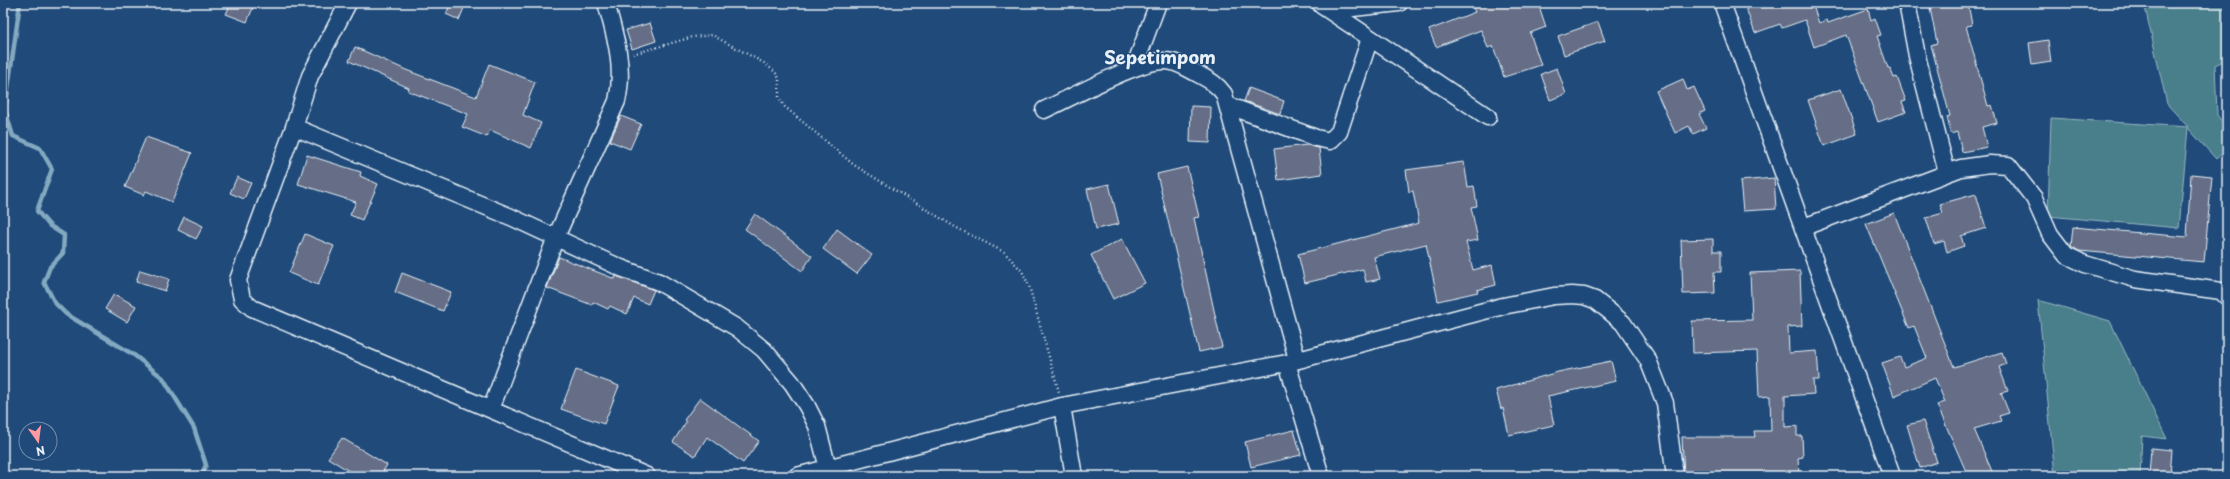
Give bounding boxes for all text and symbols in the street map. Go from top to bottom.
district label: Sepetimpom [1104,43,1216,70]
north arrow [18,421,58,461]
text: N [34,442,47,461]

